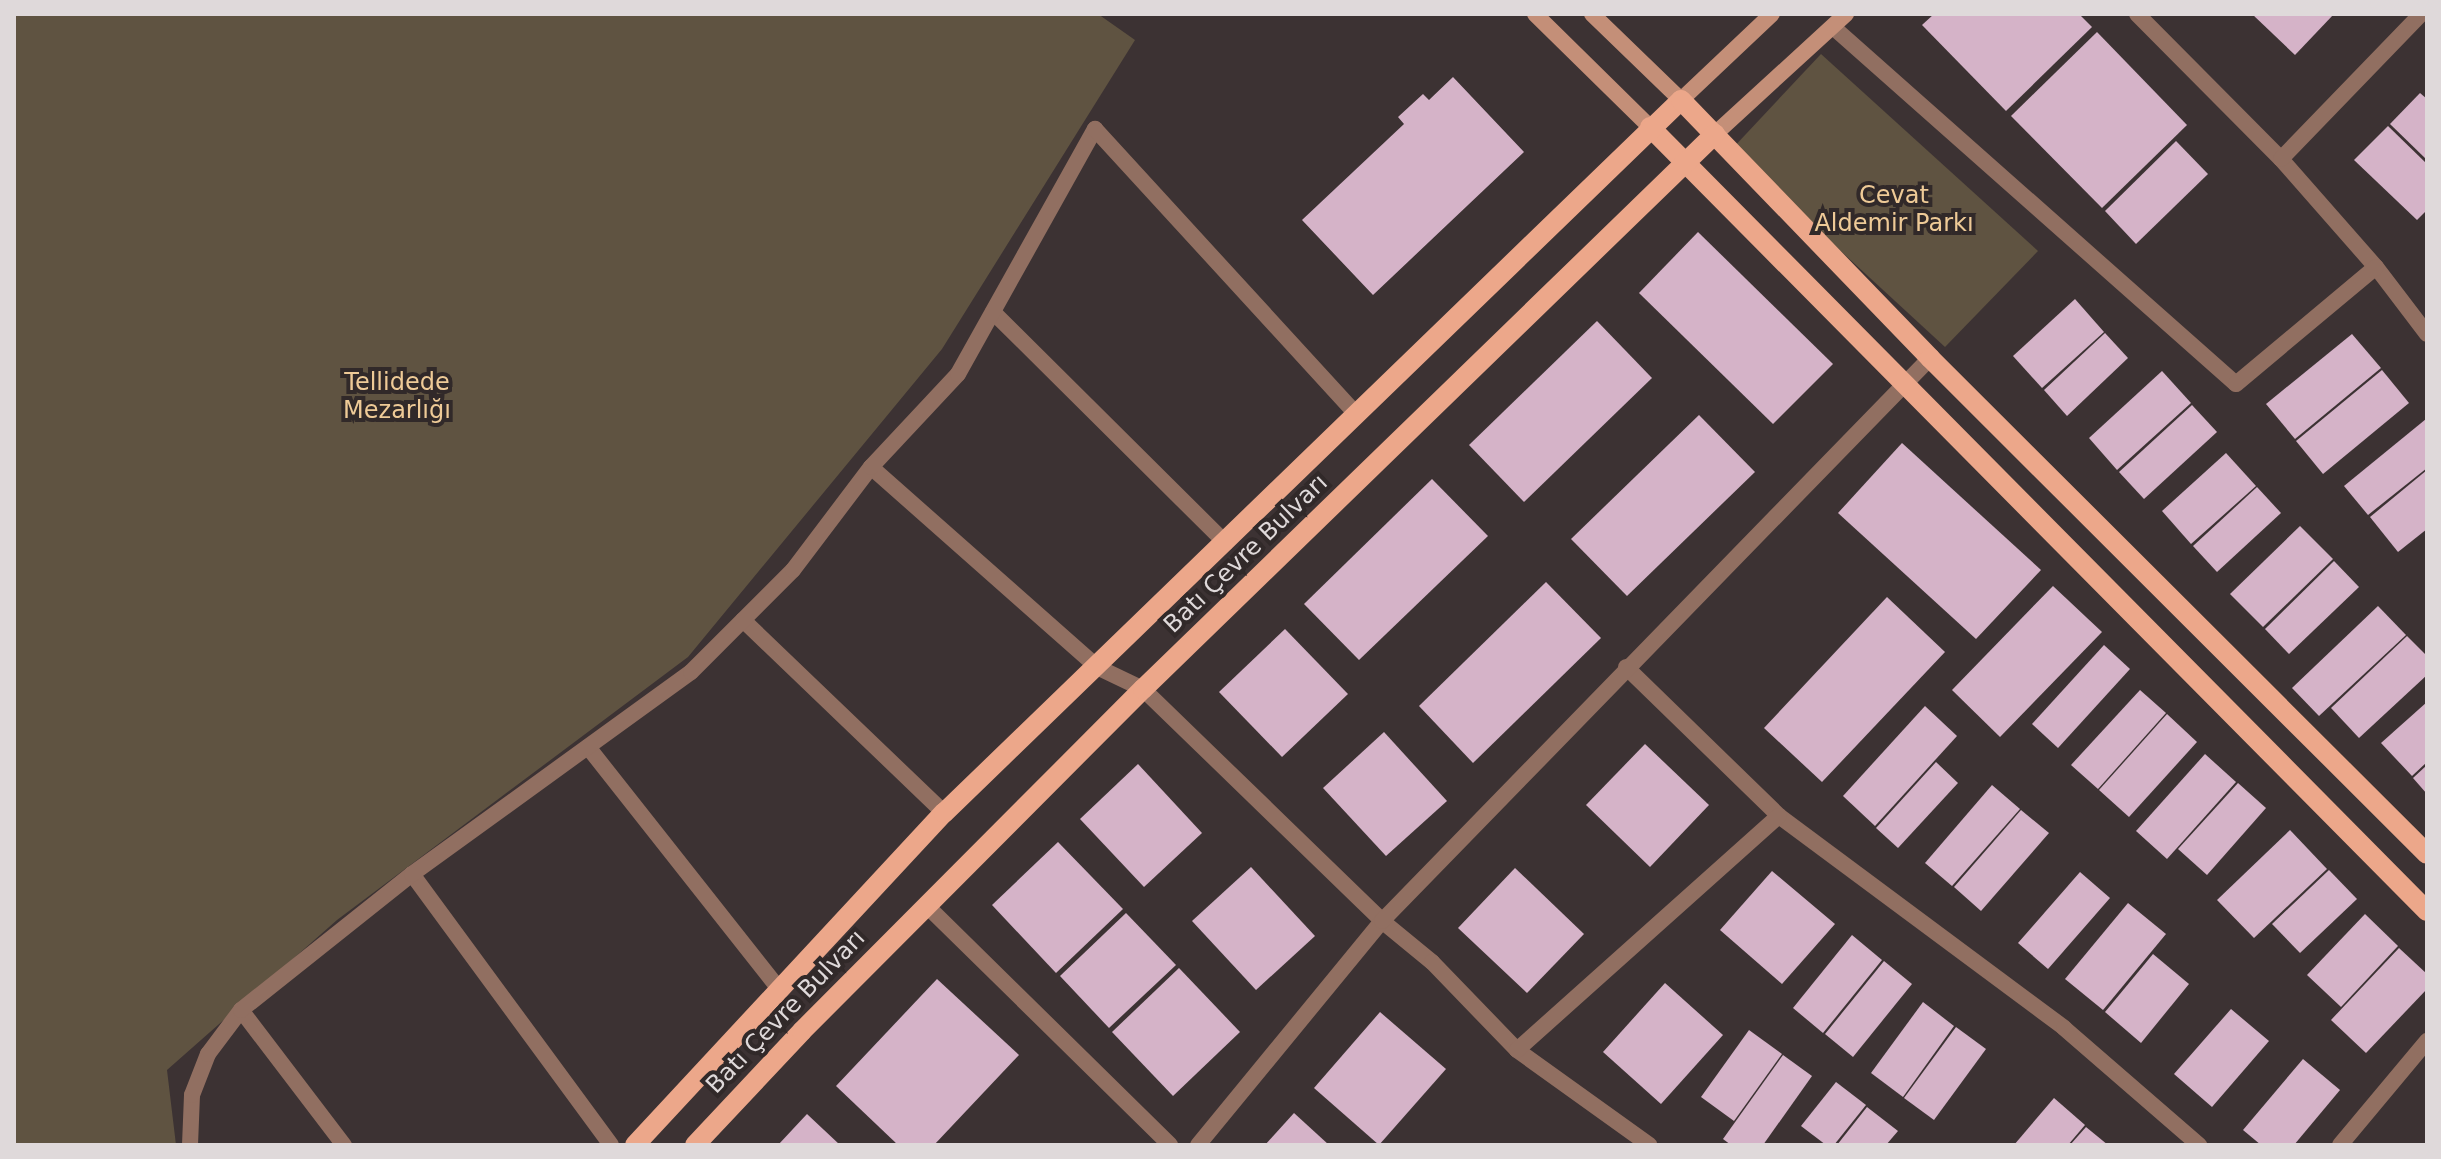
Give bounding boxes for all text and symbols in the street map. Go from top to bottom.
park label: Cevat Aldemir Parkı [1814,182,1974,238]
park label: Tellidede Mezarlığı [343,369,451,425]
street label: Batı Çevre Bulvarı [1158,469,1334,639]
street label: Batı Çevre Bulvarı [701,924,871,1100]

